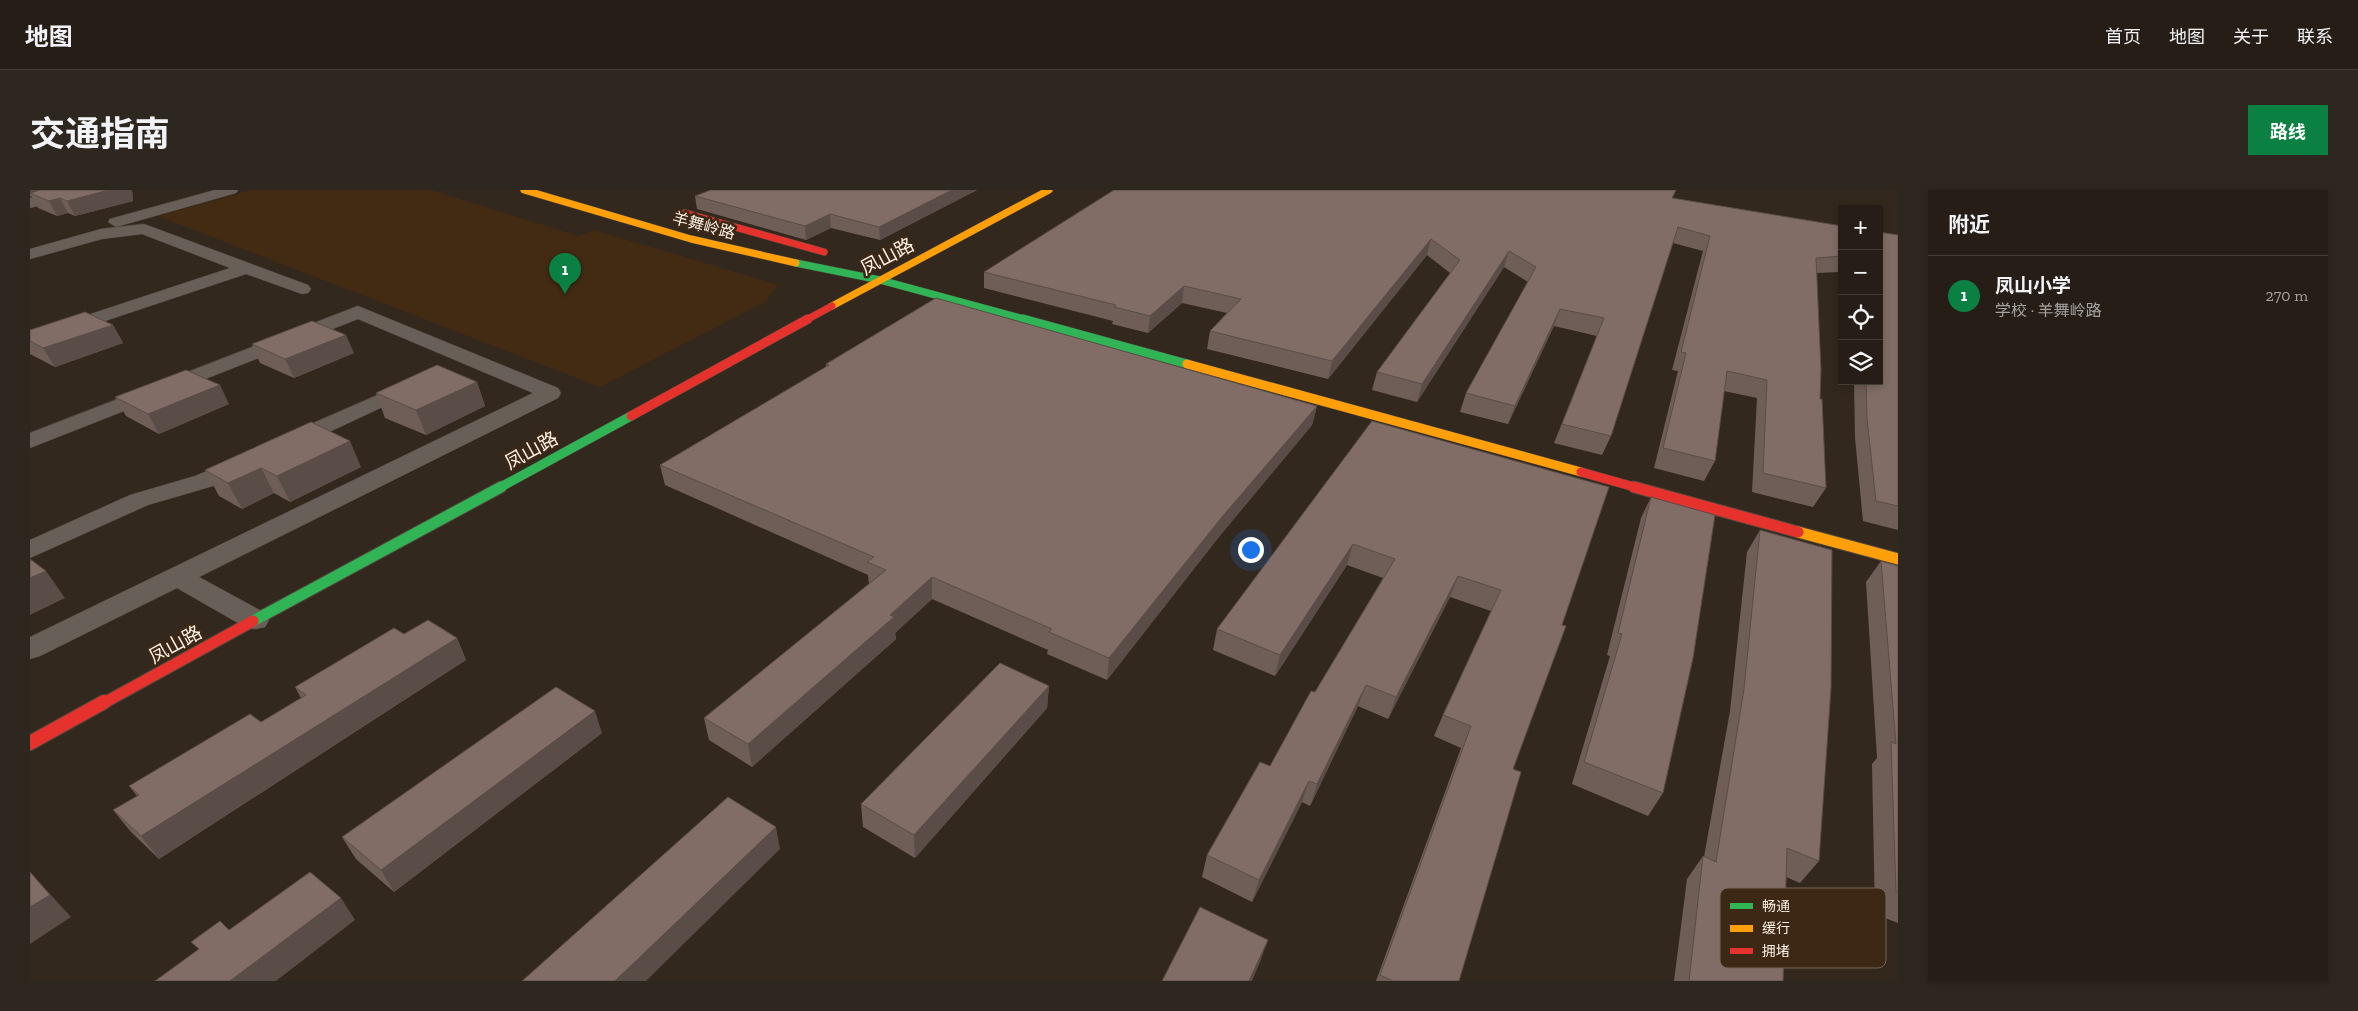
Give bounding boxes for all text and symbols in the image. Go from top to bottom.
text: 地图 [25,22,73,51]
text: 首页 [2105,26,2141,48]
text: 地图 [2169,26,2205,48]
text: 关于 [2233,26,2269,48]
text: 联系 [2297,26,2333,48]
button: 路线 [2248,105,2328,155]
text: 交通指南 [30,113,170,155]
map controls [1838,205,1883,385]
button: + [1838,205,1883,250]
street label: 羊舞岭路 [670,208,737,243]
text: 附近 [1948,212,1990,237]
street label: 凤山路 [857,233,918,280]
button: − [1838,250,1883,295]
pin: 1 [549,253,581,294]
text: 凤山小学 [1995,274,2071,297]
text: 1 [1961,286,1967,305]
text: 270 m [2266,286,2308,305]
button: locate [1838,295,1883,340]
text: 学校 · 羊舞岭路 [1995,301,2102,320]
button: layers [1838,340,1883,385]
street label: 凤山路 [501,427,562,474]
your location [1238,537,1264,563]
street label: 凤山路 [145,621,206,668]
legend [1720,888,1886,968]
text: 畅通 [1762,898,1790,915]
text: 缓行 [1762,920,1790,937]
text: 拥堵 [1762,943,1790,960]

